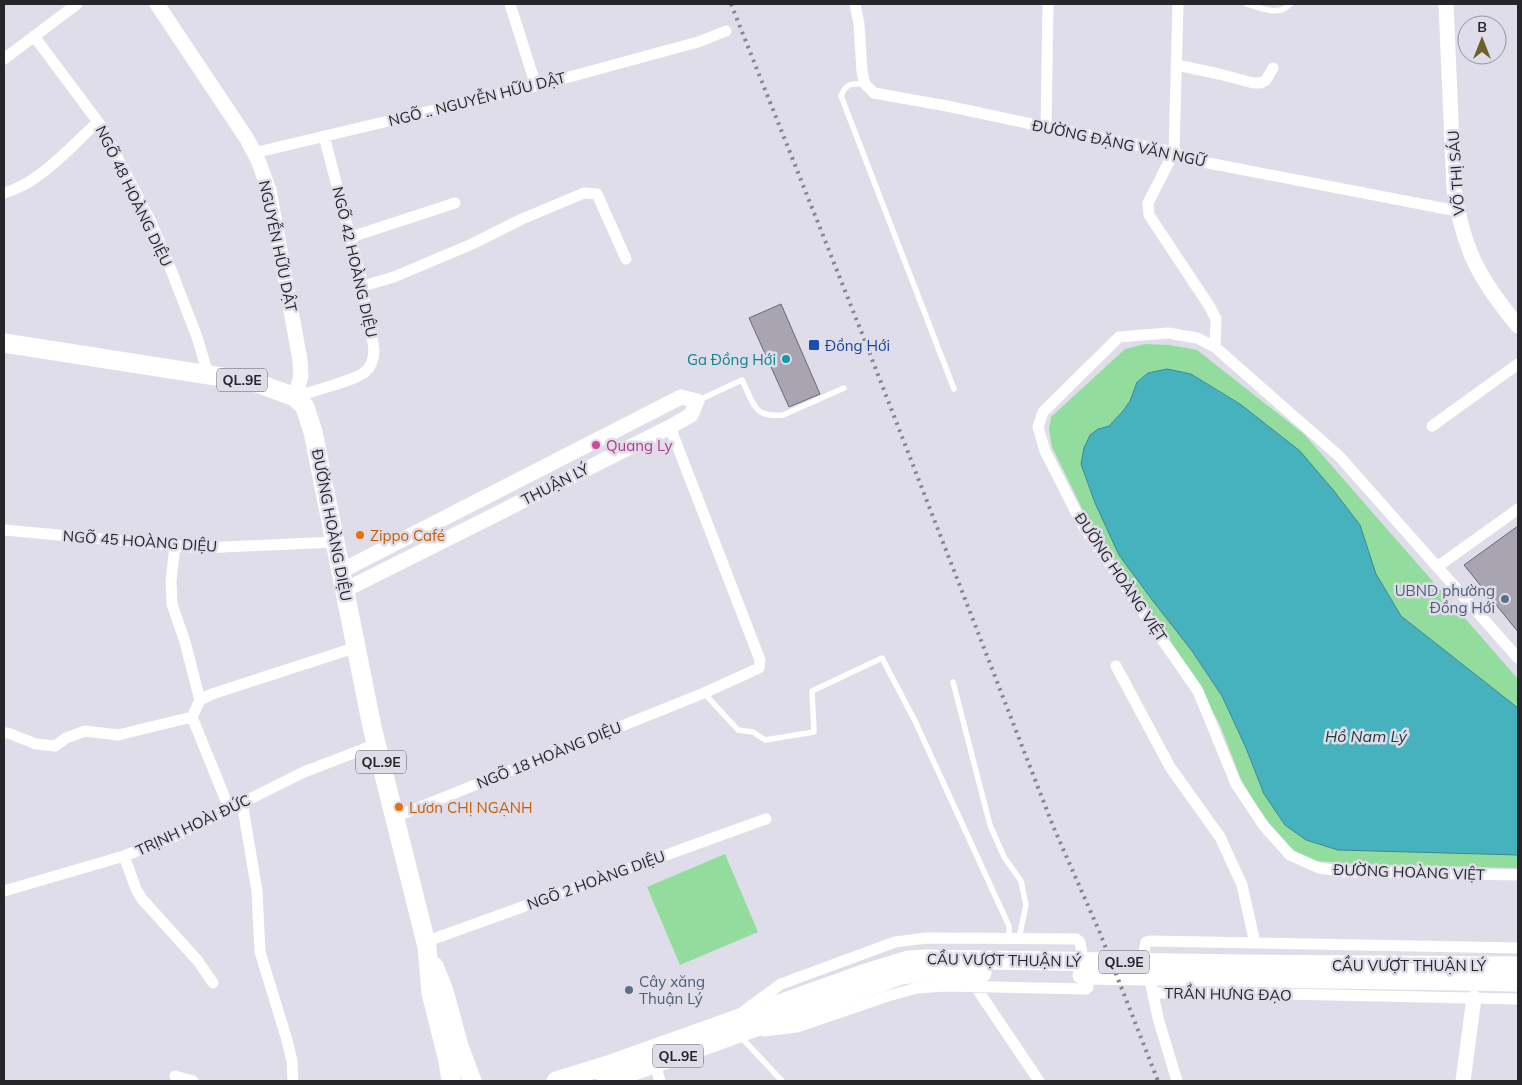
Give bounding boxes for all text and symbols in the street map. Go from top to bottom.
north arrow [1457,15,1507,65]
text: B [1477,18,1487,36]
street label: NGÕ .. NGUYỄN HỮU DẬT [386,67,568,130]
street label: ĐƯỜNG ĐẶNG VĂN NGỮ [1031,115,1208,171]
street label: NGÕ 48 HOÀNG DIỆU [92,122,176,270]
street label: VÕ THỊ SÁU [1444,130,1468,216]
street label: NGUYỄN HỮU DẬT [255,178,302,313]
street label: NGÕ 42 HOÀNG DIỆU [328,185,382,339]
place label: Đồng Hới [825,336,890,355]
marker: Đồng Hới [807,338,821,352]
place label: Ga Đồng Hới [687,350,776,369]
marker: Ga Đồng Hới [780,353,792,365]
road number: QL.9E [217,368,267,392]
place label: Quang Ly [606,436,673,455]
marker: Quang Ly [590,439,602,451]
street label: ĐƯỜNG HOÀNG DIỆU [308,447,356,603]
street label: THUẬN LÝ [518,459,593,509]
street label: ĐƯỜNG HOÀNG VIỆT [1071,509,1171,645]
street label: NGÕ 45 HOÀNG DIỆU [62,526,218,556]
place label: Zippo Café [370,526,445,545]
marker: Zippo Café [354,529,366,541]
place label: UBND phường Đồng Hới [1395,581,1495,617]
marker: UBND phường Đồng Hới [1499,593,1511,605]
street label: NGÕ 18 HOÀNG DIỆU [474,717,624,793]
water label: Hồ Nam Lý [1325,726,1407,746]
road number: QL.9E [356,750,406,774]
street label: TRỊNH HOÀI ĐỨC [133,790,253,860]
place label: Lươn CHỊ NGẠNH [409,798,532,817]
marker: Lươn CHỊ NGẠNH [393,801,405,813]
street label: NGÕ 2 HOÀNG DIỆU [524,846,668,914]
street label: ĐƯỜNG HOÀNG VIỆT [1333,860,1485,884]
street label: CẦU VƯỢT THUẬN LÝ [927,948,1082,971]
road number: QL.9E [1099,950,1149,974]
street label: CẦU VƯỢT THUẬN LÝ [1332,955,1487,975]
place label: Cây xăng Thuận Lý [639,972,705,1008]
street label: TRẦN HƯNG ĐẠO [1164,982,1292,1005]
marker: Cây xăng Thuận Lý [623,984,635,996]
road number: QL.9E [653,1044,703,1068]

